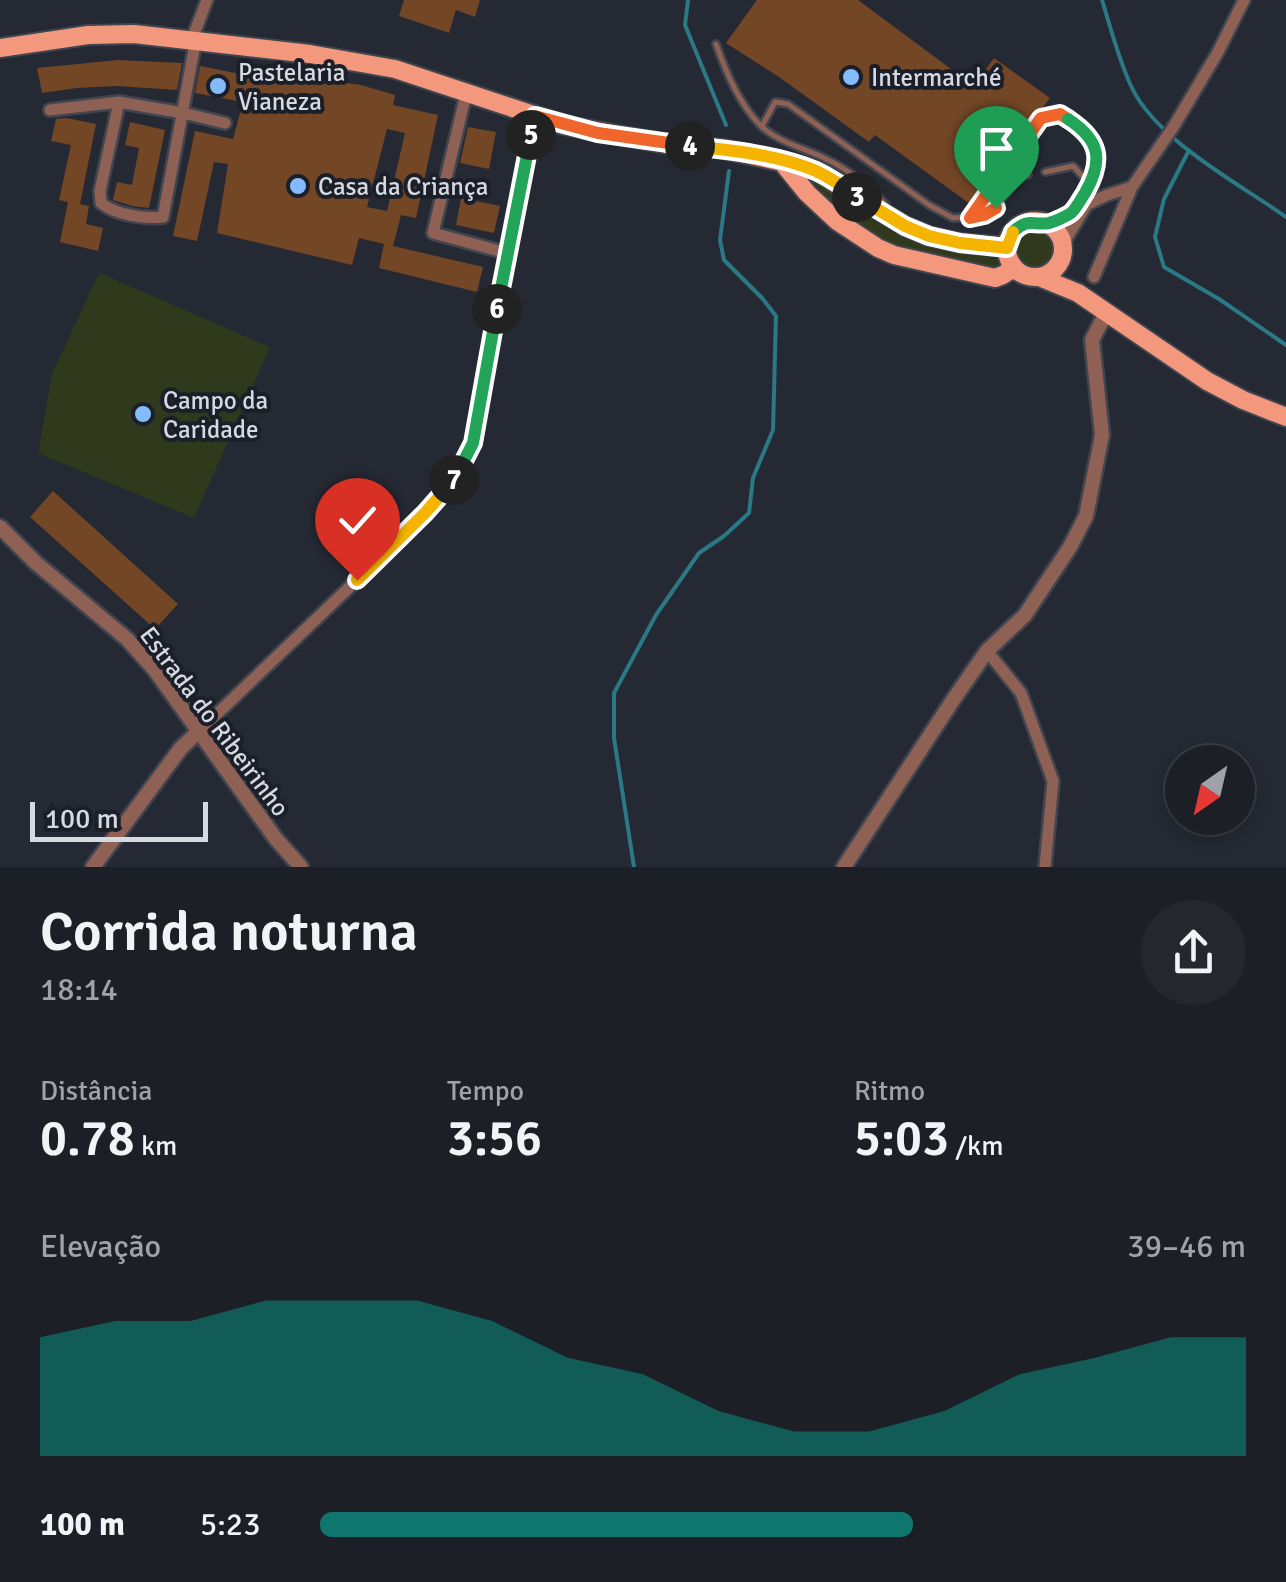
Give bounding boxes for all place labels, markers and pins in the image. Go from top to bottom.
place label: Pastelaria Vianeza [238,57,345,117]
place label: Intermarché [871,62,1001,93]
marker: Intermarché [840,66,862,88]
marker: Pastelaria Vianeza [207,75,229,97]
pin [954,106,1039,209]
pin: 5 [506,110,556,160]
pin: 4 [665,121,715,171]
place label: Casa da Criança [318,171,488,202]
pin: 3 [832,172,882,222]
marker: Casa da Criança [287,175,309,197]
pin: 6 [472,284,522,334]
place label: Campo da Caridade [163,385,268,445]
marker: Campo da Caridade [132,403,154,425]
pin: 7 [429,455,479,505]
pin [315,478,400,581]

